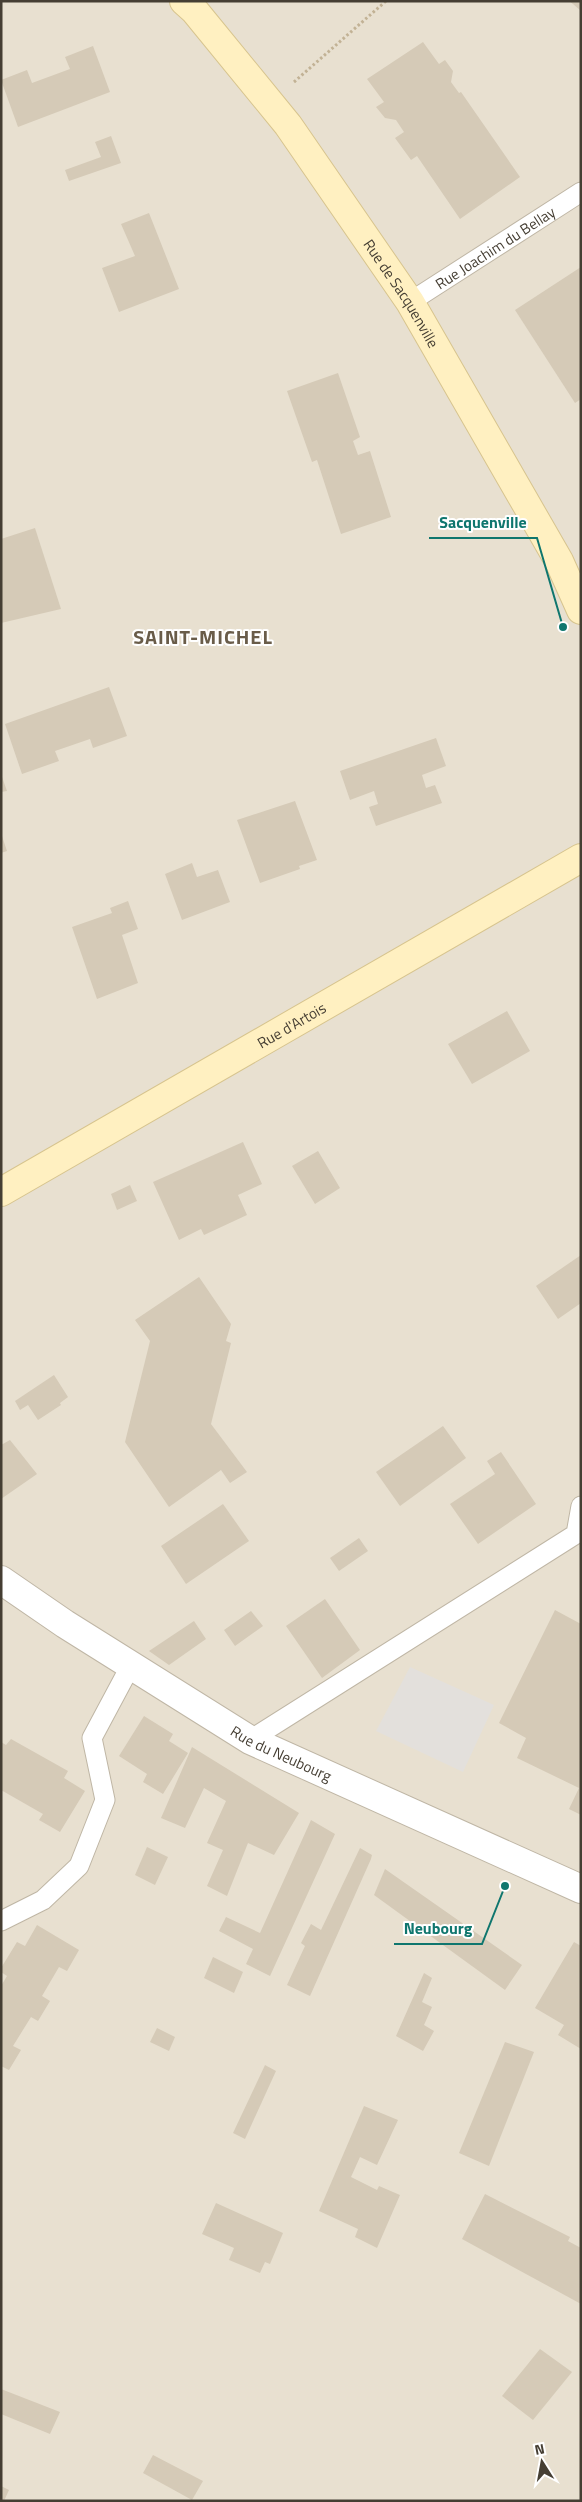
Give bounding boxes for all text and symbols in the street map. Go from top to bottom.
street label: Rue Joachim du Bellay [430,200,560,295]
street label: Rue de Sacquenville [358,234,445,352]
callout: Sacquenville [429,507,537,538]
text: Sacquenville [439,510,527,534]
district label: SAINT-MICHEL [133,621,273,652]
street label: Rue d'Artois [253,996,330,1054]
street label: Rue du Neubourg [226,1719,336,1787]
callout: Neubourg [394,1913,482,1944]
text: Neubourg [404,1916,473,1940]
north arrow [517,2437,567,2487]
text: N [533,2438,546,2460]

